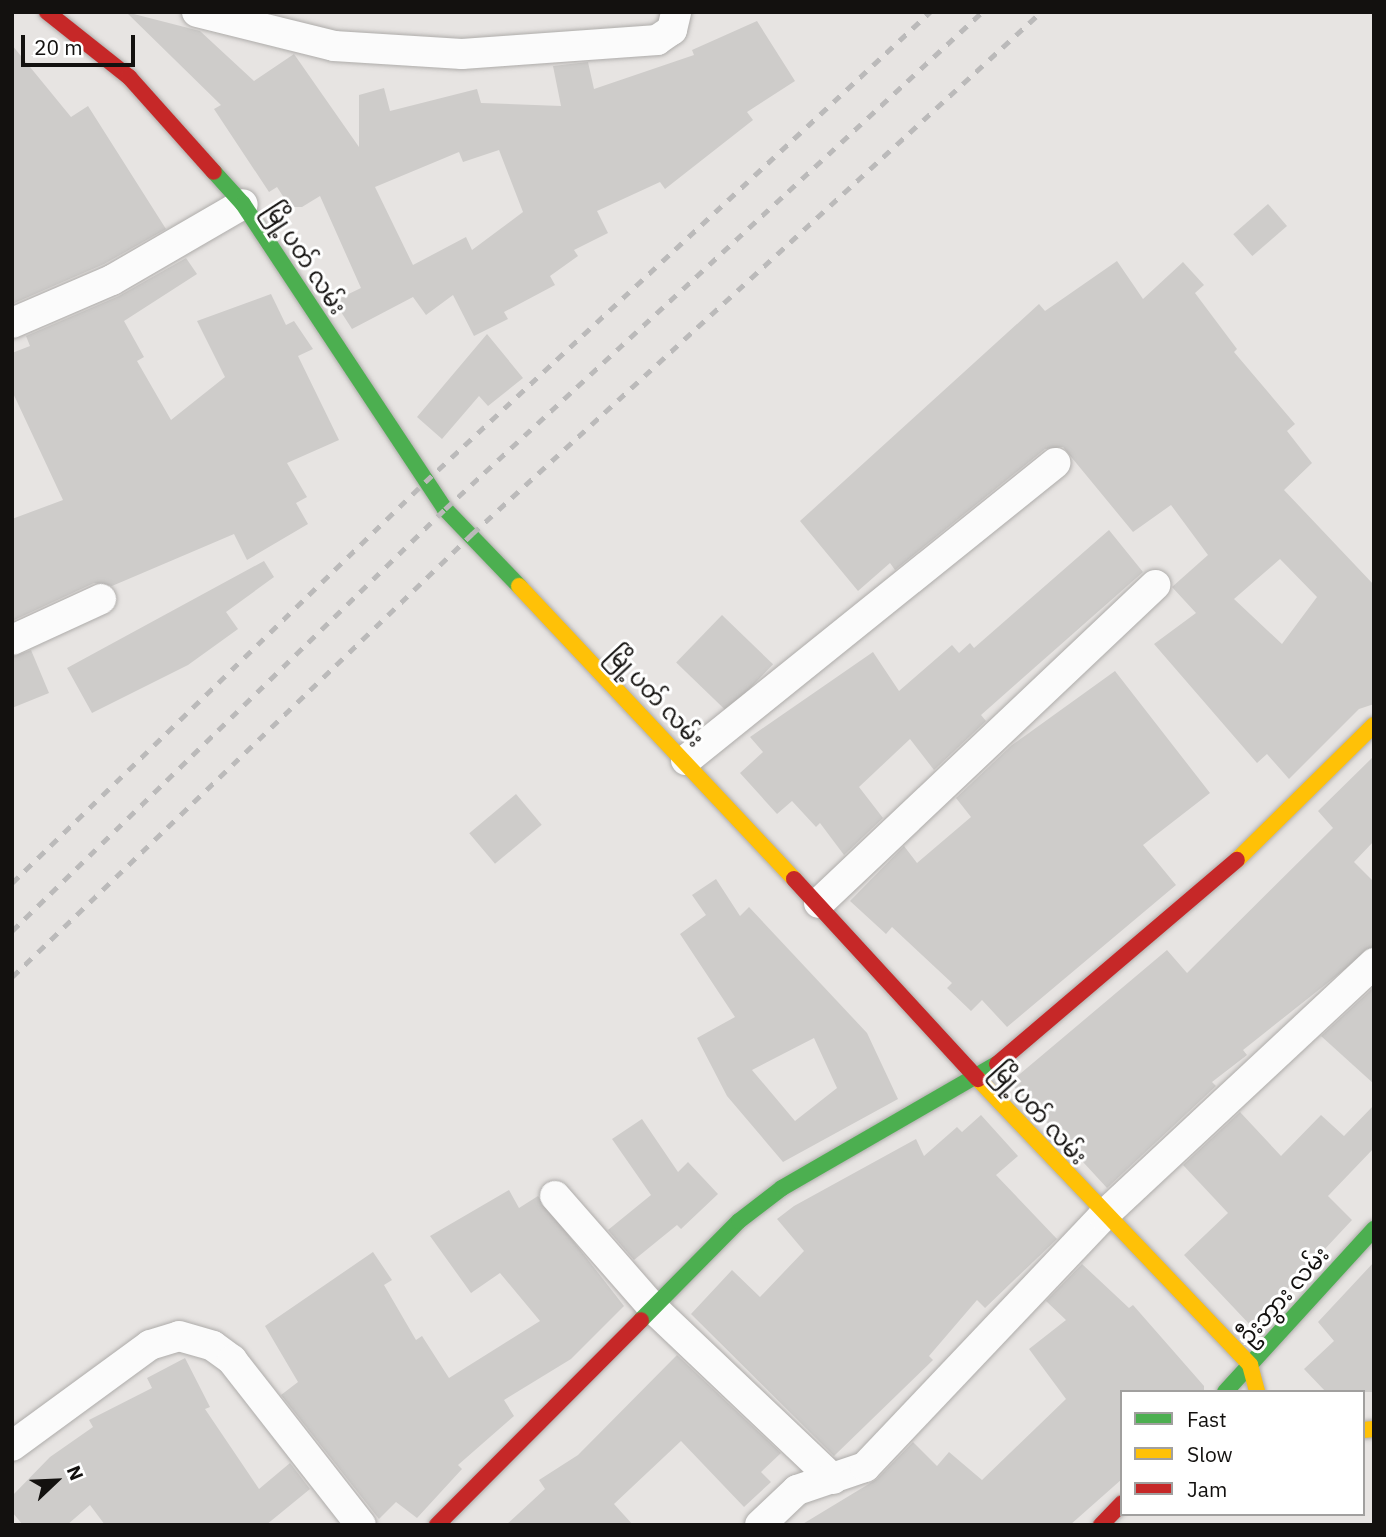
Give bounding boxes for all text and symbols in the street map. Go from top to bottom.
scale bar [24,21,138,65]
text: 20 m [34,33,83,61]
street label: မြို့ပတ် လမ်း [260,197,352,319]
street label: မြို့ပတ် လမ်း [602,640,710,752]
street label: မြို့ပတ် လမ်း [987,1056,1093,1170]
street label: ဦးဘွား လမ်း [1232,1240,1334,1350]
legend [1120,1390,1365,1516]
text: Fast [1187,1405,1227,1433]
text: Slow [1187,1440,1233,1468]
north arrow [21,1446,91,1516]
text: N [62,1462,89,1484]
text: Jam [1187,1475,1227,1503]

